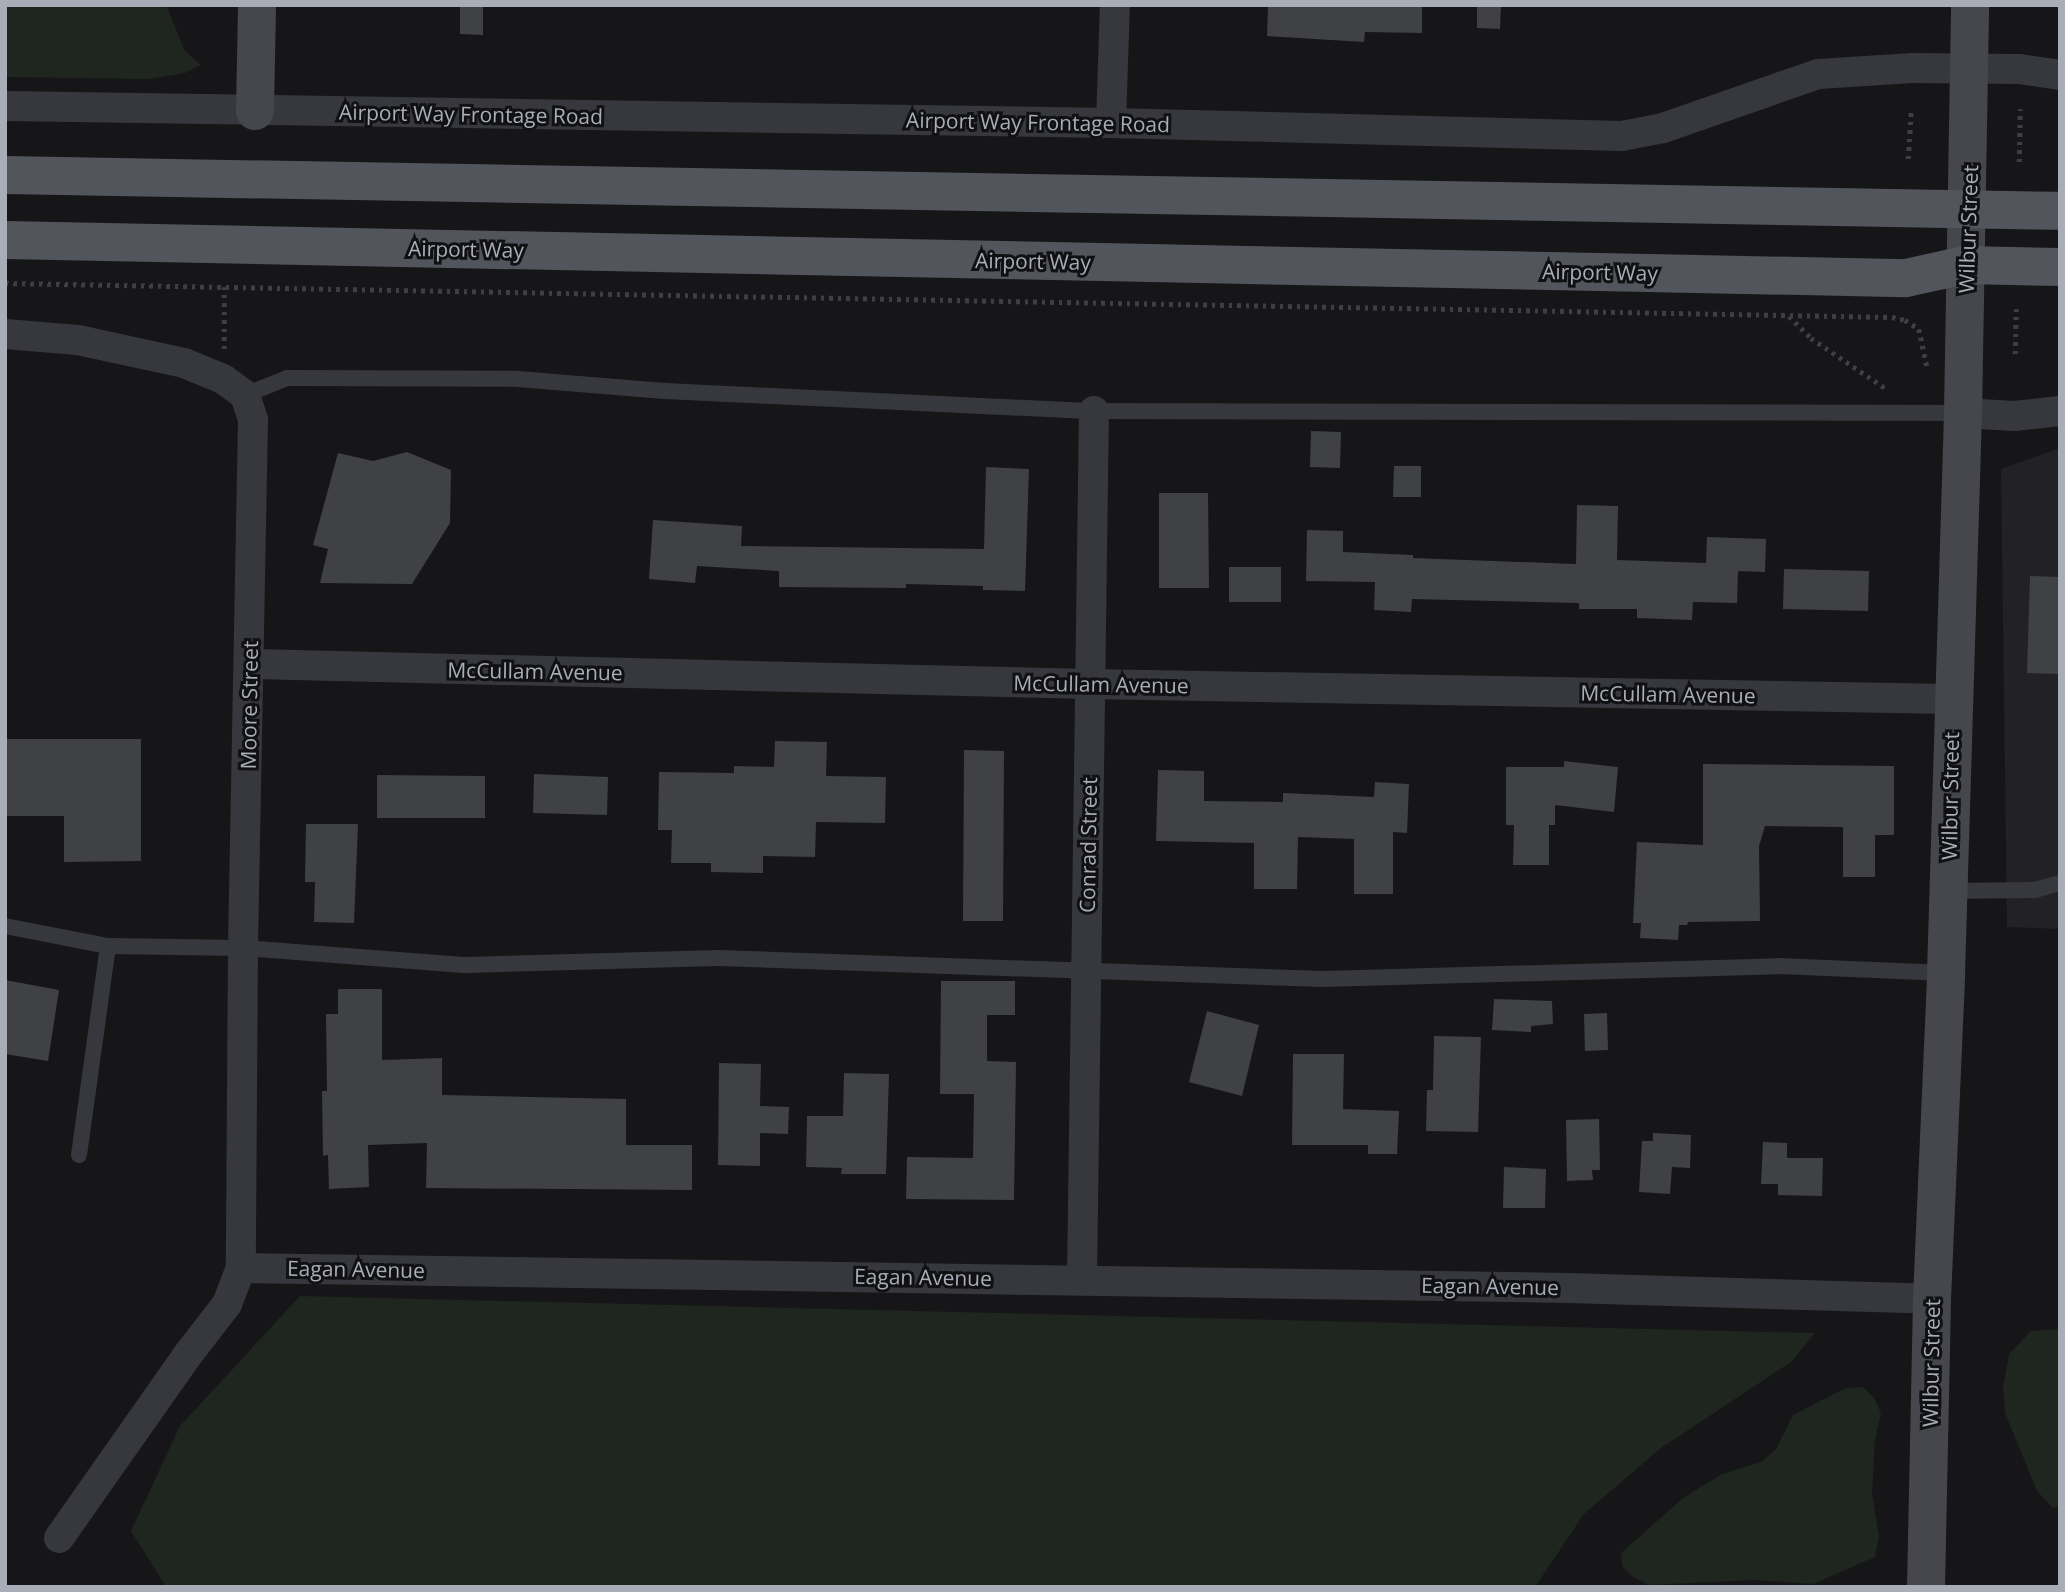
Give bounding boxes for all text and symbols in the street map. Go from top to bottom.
street label: Airport Way Frontage Road [339,99,603,129]
street label: Airport Way Frontage Road [906,107,1170,137]
street label: Wilbur Street [1953,164,1983,294]
street label: Airport Way [408,235,524,263]
street label: Airport Way [975,247,1091,275]
street label: Airport Way [1542,258,1658,286]
street label: Moore Street [235,640,263,770]
street label: McCullam Avenue [447,657,623,685]
street label: McCullam Avenue [1013,670,1189,698]
street label: McCullam Avenue [1580,680,1756,708]
street label: Wilbur Street [1936,732,1964,860]
street label: Conrad Street [1074,777,1102,913]
street label: Eagan Avenue [287,1255,425,1283]
street label: Eagan Avenue [854,1263,992,1291]
street label: Eagan Avenue [1421,1272,1559,1300]
street label: Wilbur Street [1917,1299,1945,1427]

